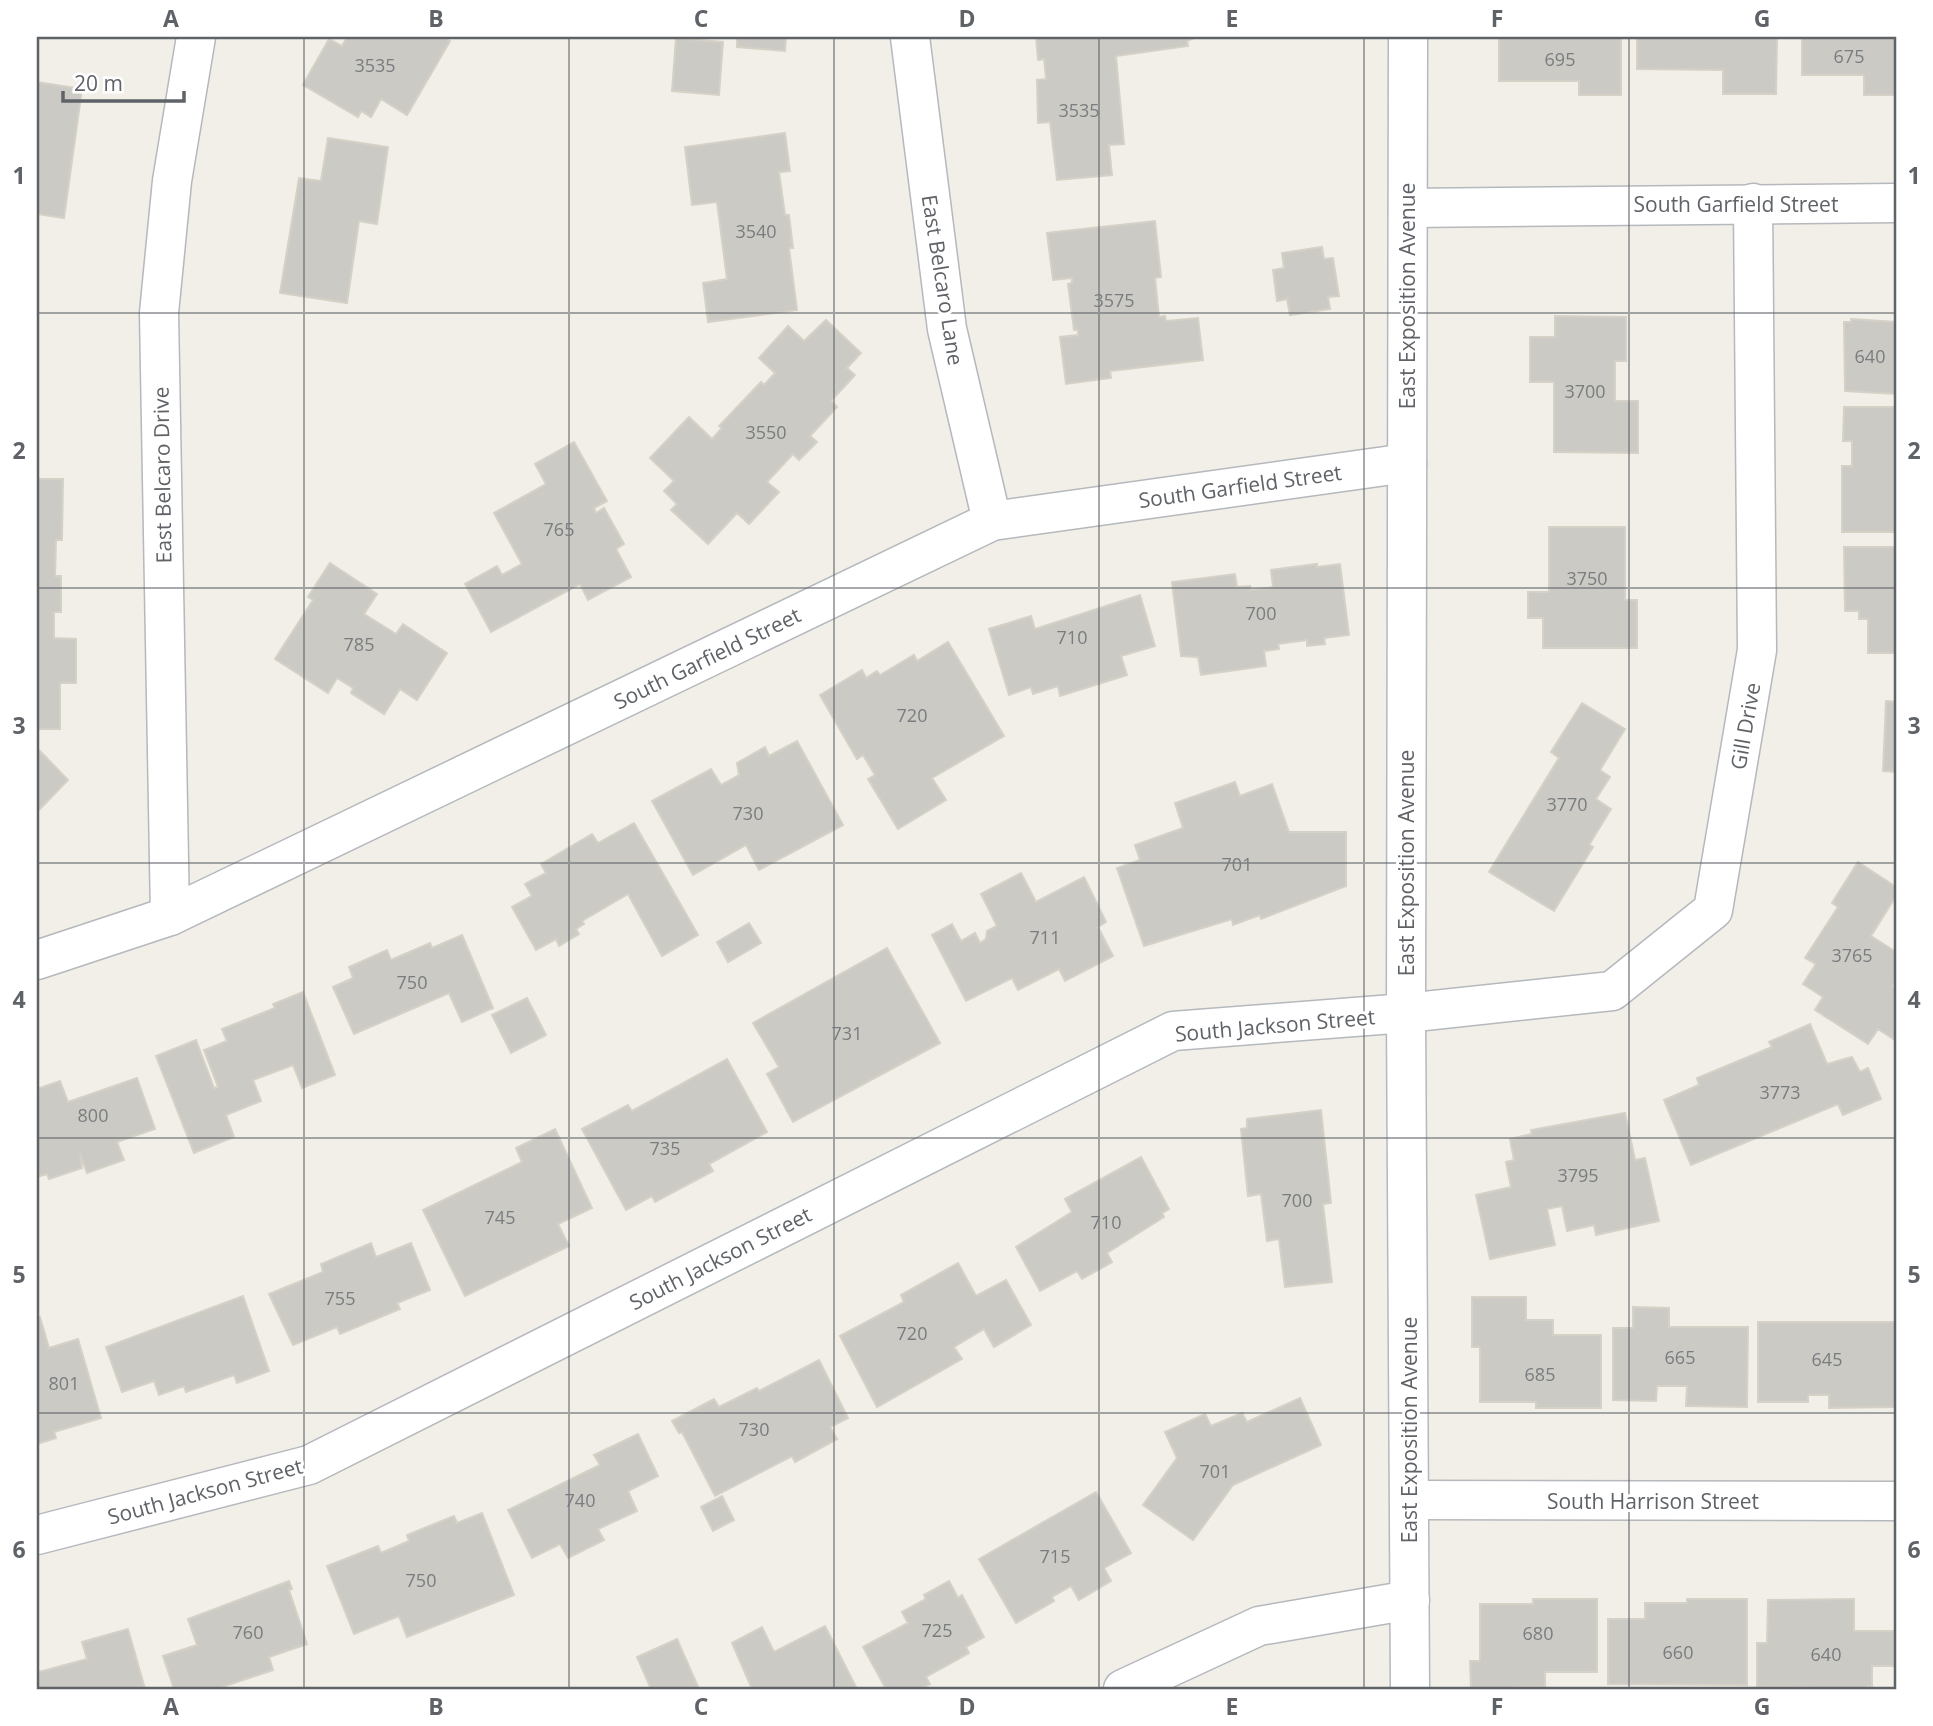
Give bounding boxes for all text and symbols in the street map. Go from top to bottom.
text: A [163,2,179,34]
text: B [428,2,444,34]
text: C [694,2,708,34]
text: D [958,2,976,34]
text: E [1226,2,1238,34]
text: F [1491,2,1503,34]
text: G [1754,2,1770,34]
house number: 675 [1834,44,1864,68]
house number: 695 [1545,47,1575,71]
house number: 3535 [354,53,396,77]
scale bar [63,60,184,104]
text: 20 m [74,69,123,97]
house number: 3535 [1058,98,1100,122]
text: 1 [12,159,26,191]
text: 1 [1907,159,1921,191]
street label: East Exposition Avenue [1393,183,1421,409]
street label: South Garfield Street [1634,190,1838,218]
street label: East Belcaro Lane [916,193,970,367]
house number: 3540 [735,219,777,243]
house number: 3575 [1093,288,1135,312]
house number: 640 [1855,344,1885,368]
house number: 3700 [1564,379,1606,403]
street label: East Belcaro Drive [146,386,178,564]
house number: 3550 [745,420,787,444]
text: 2 [12,434,26,466]
text: 2 [1907,434,1921,466]
street label: South Garfield Street [1137,458,1343,514]
house number: 765 [544,517,574,541]
house number: 3750 [1566,566,1608,590]
street label: South Garfield Street [609,601,805,715]
house number: 700 [1246,601,1276,625]
house number: 710 [1057,625,1087,649]
house number: 785 [344,632,374,656]
street label: Gill Drive [1724,680,1766,772]
house number: 720 [897,703,927,727]
text: 3 [12,709,26,741]
text: 3 [1907,709,1921,741]
street label: East Exposition Avenue [1392,750,1420,976]
house number: 3770 [1546,792,1588,816]
house number: 730 [733,801,763,825]
house number: 701 [1222,852,1252,876]
house number: 711 [1030,925,1060,949]
house number: 3765 [1831,943,1873,967]
house number: 750 [397,970,427,994]
text: 4 [12,983,26,1015]
text: 4 [1907,983,1921,1015]
street label: South Jackson Street [1174,1002,1376,1048]
house number: 731 [832,1021,862,1045]
house number: 3773 [1759,1080,1801,1104]
house number: 800 [78,1103,108,1127]
house number: 735 [650,1136,680,1160]
house number: 3795 [1557,1163,1599,1187]
house number: 700 [1282,1188,1312,1212]
street label: South Jackson Street [624,1200,816,1316]
house number: 745 [485,1205,515,1229]
house number: 710 [1091,1210,1121,1234]
text: 5 [12,1258,26,1290]
text: 5 [1907,1258,1921,1290]
house number: 755 [325,1286,355,1310]
street label: East Exposition Avenue [1395,1317,1423,1543]
house number: 720 [897,1321,927,1345]
house number: 665 [1665,1345,1695,1369]
house number: 645 [1812,1347,1842,1371]
house number: 685 [1525,1362,1555,1386]
house number: 801 [49,1371,79,1395]
house number: 730 [739,1417,769,1441]
street label: South Jackson Street [104,1451,306,1531]
house number: 701 [1200,1459,1230,1483]
street label: South Harrison Street [1547,1487,1759,1515]
house number: 740 [565,1488,595,1512]
text: 6 [12,1533,26,1565]
text: 6 [1907,1533,1921,1565]
house number: 715 [1040,1544,1070,1568]
house number: 750 [406,1568,436,1592]
house number: 725 [922,1618,952,1642]
house number: 760 [233,1620,263,1644]
house number: 680 [1523,1621,1553,1645]
house number: 660 [1663,1640,1693,1664]
house number: 640 [1811,1642,1841,1666]
text: A [163,1690,179,1722]
text: B [428,1690,444,1722]
text: C [694,1690,708,1722]
text: D [958,1690,976,1722]
text: E [1226,1690,1238,1722]
text: F [1491,1690,1503,1722]
text: G [1754,1690,1770,1722]

